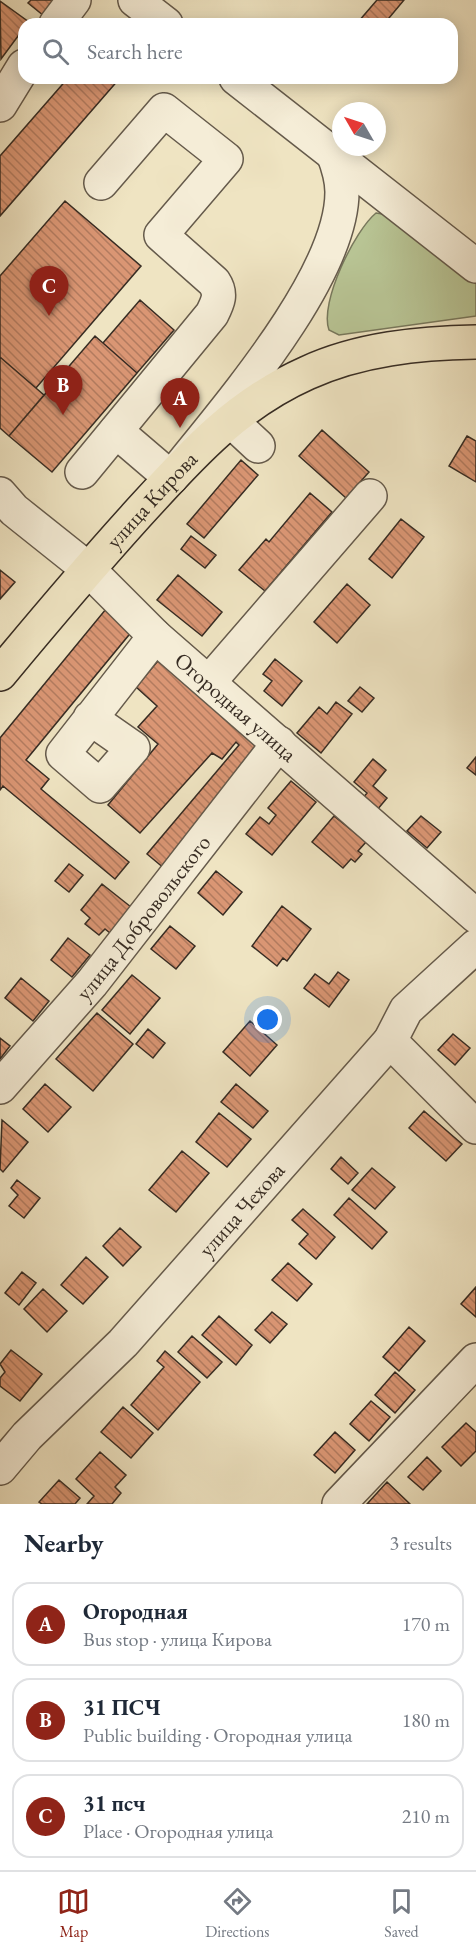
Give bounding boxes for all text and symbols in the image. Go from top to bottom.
search box [18,18,458,84]
icon: search [39,35,72,68]
text: Search here [87,37,182,66]
north arrow [332,102,386,156]
pin: C [29,266,68,316]
pin: B [44,366,82,415]
pin: A [160,378,200,428]
street label: улица Кирова [100,445,204,555]
street label: Огородная улица [168,646,303,768]
street label: улица Добровольского [70,829,217,1006]
your location [253,1005,282,1034]
street label: улица Чехова [192,1156,291,1263]
text: Nearby [24,1526,104,1560]
text: 3 results [389,1530,452,1556]
text: Огородная [83,1597,188,1626]
text: A [38,1611,53,1637]
text: 170 m [402,1611,450,1637]
text: Bus stop · улица Кирова [83,1626,272,1652]
text: 31 ПСЧ [83,1693,160,1722]
text: B [39,1707,52,1733]
text: 180 m [402,1707,450,1733]
text: Public building · Огородная улица [83,1722,352,1748]
text: 31 псч [83,1789,145,1818]
text: C [38,1803,53,1829]
text: 210 m [402,1803,450,1829]
text: Place · Огородная улица [83,1818,274,1844]
tab: Map [57,1885,90,1942]
tab: Directions [205,1885,270,1942]
tab: Saved [384,1885,419,1942]

